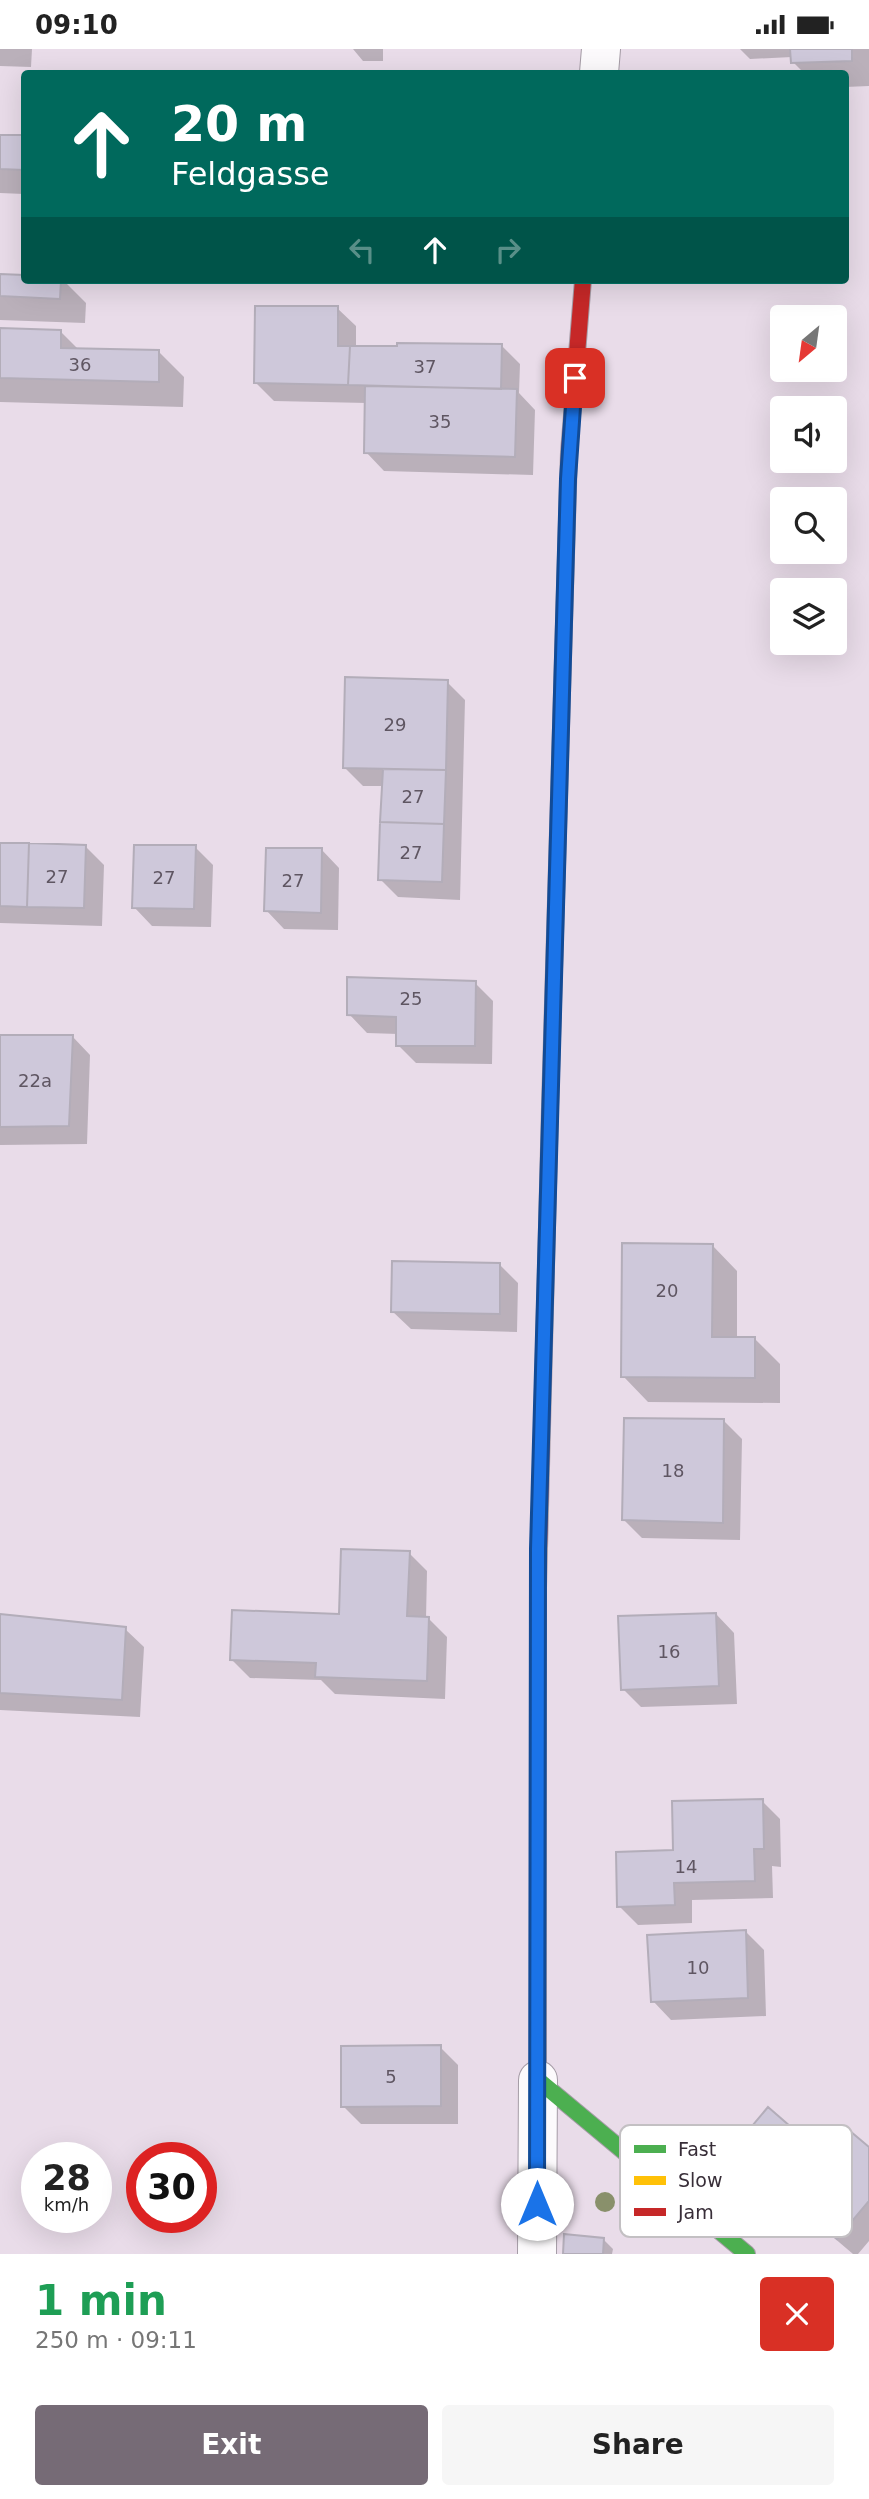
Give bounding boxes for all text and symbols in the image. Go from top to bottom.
text: 09:10 [35,10,118,40]
text: 20 m [171,96,307,153]
icon: ahead [56,98,147,189]
text: Feldgasse [171,155,330,193]
icon: left [343,231,381,269]
icon: ahead [416,231,454,269]
icon: right [489,231,527,269]
north arrow [770,305,847,381]
map controls [770,305,847,655]
pin [545,348,605,408]
house number: 36 [69,354,91,375]
house number: 37 [414,356,436,377]
icon: arrive [556,359,594,397]
button: sound [770,396,847,473]
house number: 35 [429,411,451,432]
button: search [770,487,847,564]
button: layers [770,578,847,655]
house number: 29 [384,714,406,735]
house number: 27 [402,786,424,807]
house number: 27 [400,842,422,863]
house number: 27 [46,866,68,887]
house number: 27 [153,867,175,888]
house number: 27 [282,870,304,891]
house number: 25 [400,988,422,1009]
house number: 22a [18,1070,52,1091]
house number: 20 [656,1280,678,1301]
house number: 18 [662,1460,684,1481]
house number: 16 [658,1641,680,1662]
house number: 14 [675,1856,697,1877]
house number: 10 [687,1957,709,1978]
house number: 5 [385,2066,397,2087]
legend [620,2125,852,2237]
text: Fast [678,2138,716,2160]
speed limit sign: 30 [126,2142,217,2233]
text: 28 [42,2158,91,2198]
position arrow [500,2167,574,2241]
text: Slow [678,2169,723,2191]
text: km/h [44,2194,89,2215]
text: Jam [677,2201,714,2223]
text: 1 min [35,2276,167,2325]
button: close [760,2277,834,2351]
text: 250 m · 09:11 [35,2327,197,2353]
button: Exit [35,2405,428,2485]
button: Share [442,2405,834,2485]

